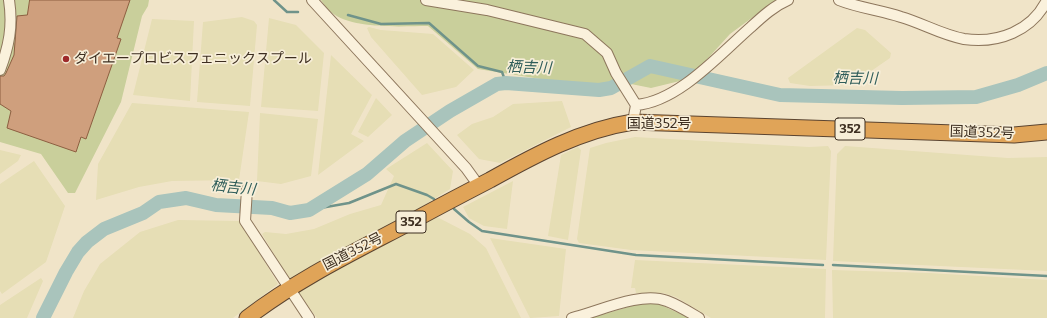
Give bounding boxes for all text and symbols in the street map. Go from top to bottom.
place label: ダイエープロビスフェニックスプール [74,51,312,67]
marker: ダイエープロビスフェニックスプール [61,54,71,64]
water label: 栖吉川 [506,58,552,78]
water label: 栖吉川 [832,70,878,88]
street label: 国道352号 [627,116,691,132]
road number: 352 [835,118,865,140]
street label: 国道352号 [949,123,1015,143]
water label: 栖吉川 [210,177,256,199]
road number: 352 [396,211,426,233]
street label: 国道352号 [320,230,386,274]

